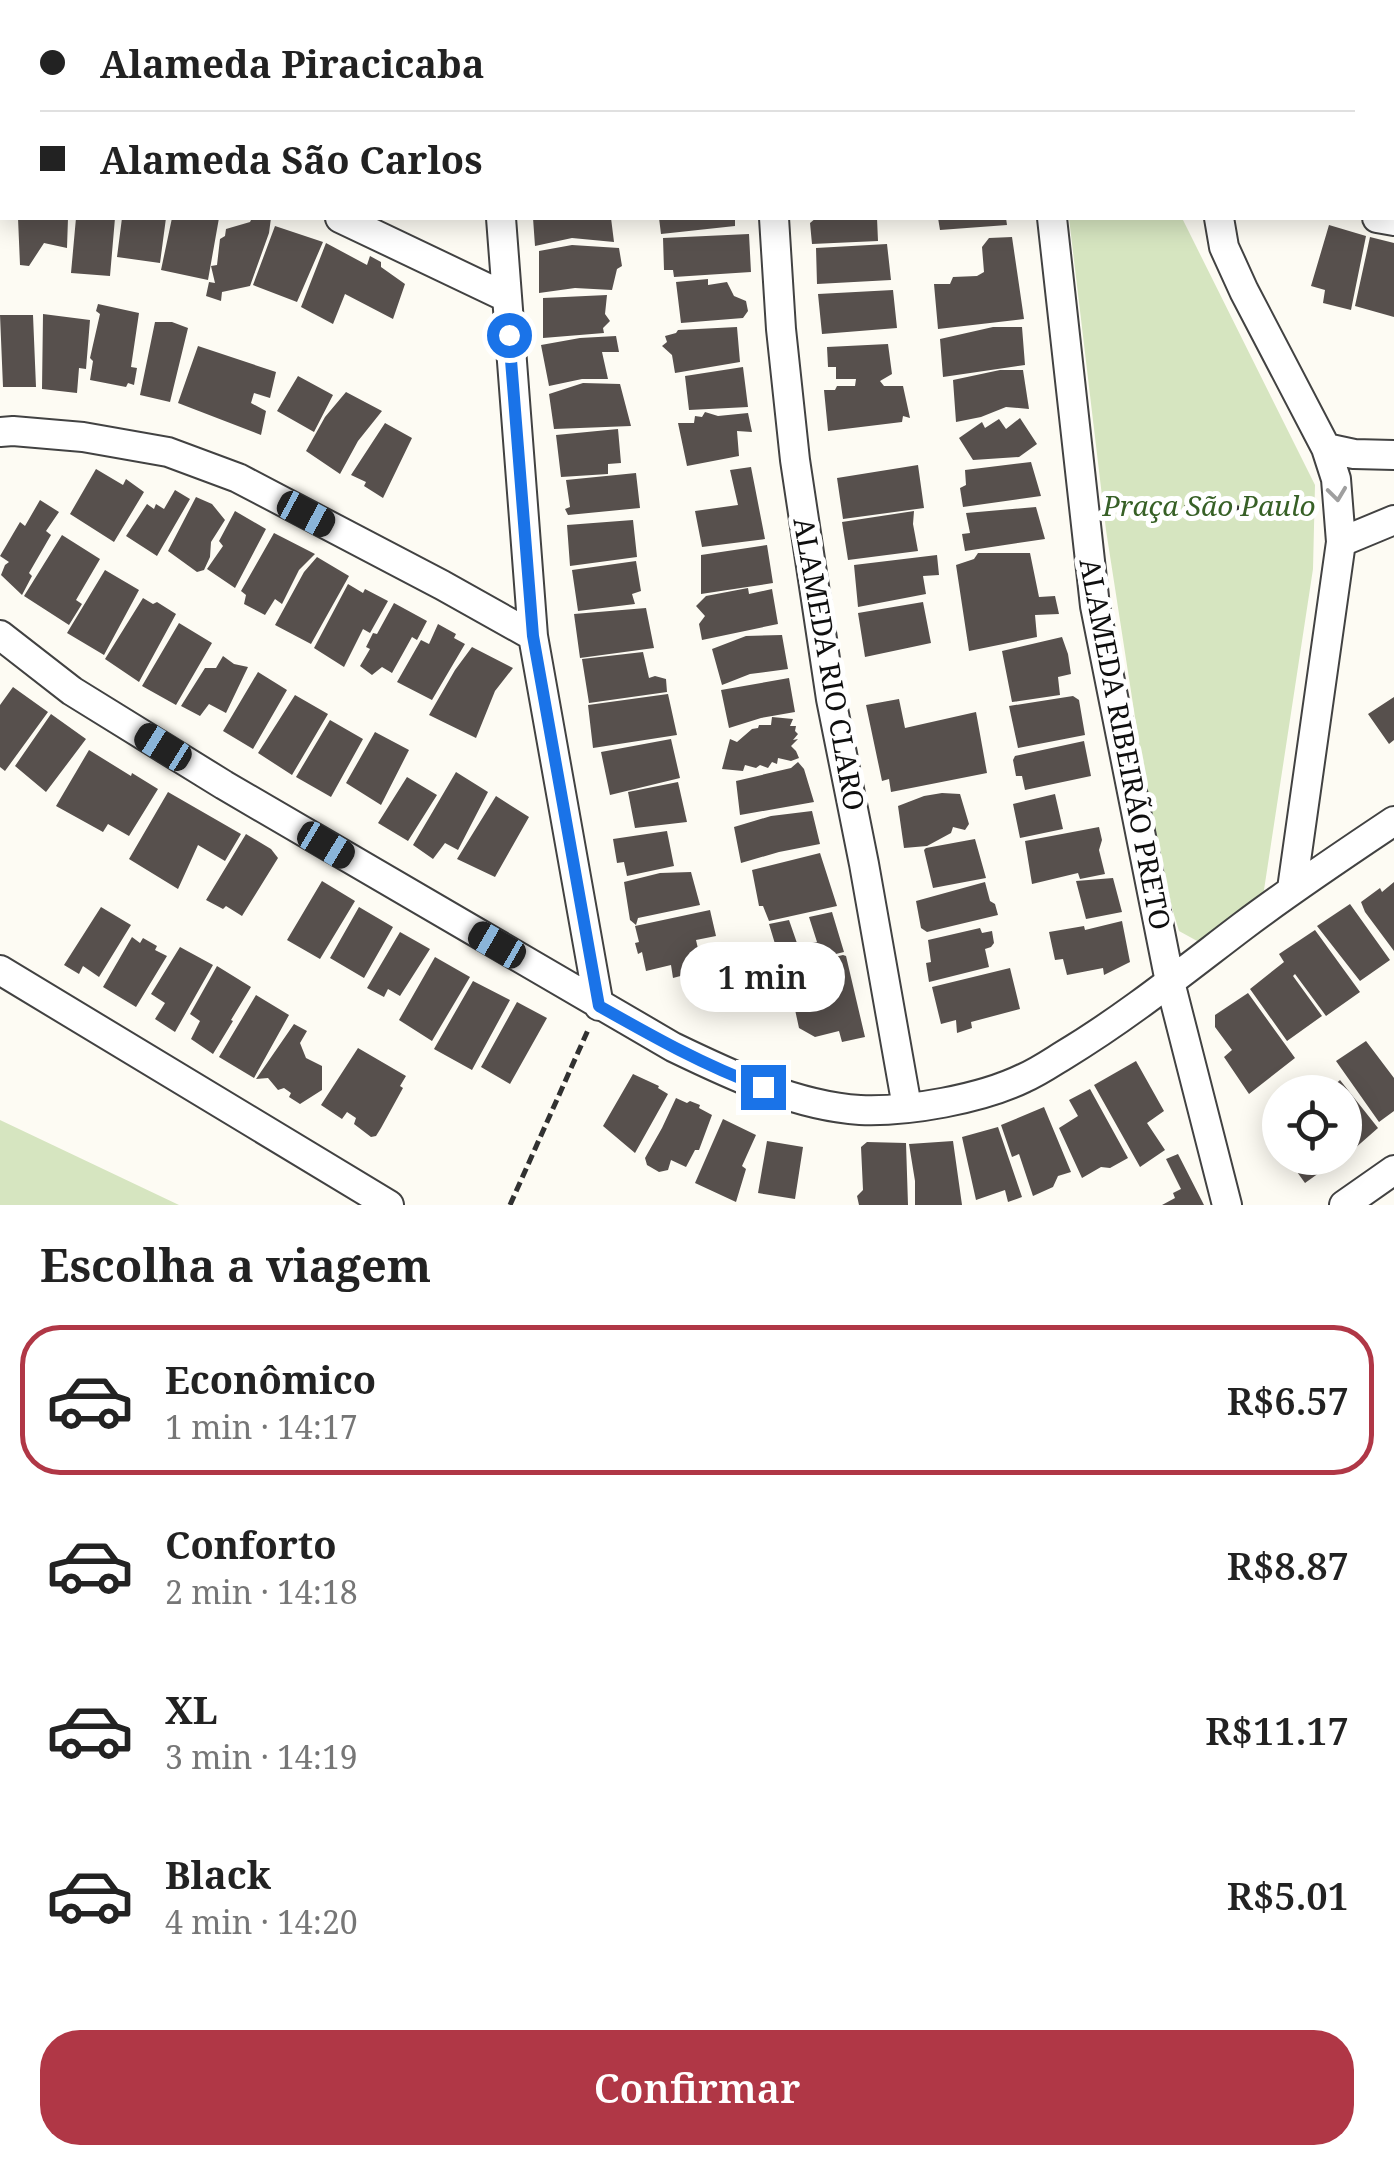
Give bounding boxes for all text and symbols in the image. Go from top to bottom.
text: Alameda Piracicaba [100,37,485,89]
text: Alameda São Carlos [100,133,482,185]
route start [487,313,532,358]
park label: Praça São Paulo [1102,486,1315,524]
car [272,487,340,541]
one-way arrow [1326,487,1347,503]
street label: ALAMEDA RIO CLARO [785,514,874,813]
street label: ALAMEDA RIBEIRÃO PRETO [1071,555,1181,933]
car [130,718,196,776]
car [293,817,359,873]
car [464,917,530,973]
callout: 1 min [680,942,846,1012]
text: 1 min [718,955,807,998]
route end [741,1065,786,1110]
map controls [1262,1075,1362,1175]
button: locate [1262,1075,1362,1175]
text: Escolha a viagem [40,1234,431,1295]
text: Econômico [165,1353,376,1405]
icon: car [45,1355,135,1445]
text: R$6.57 [1227,1374,1349,1426]
text: 1 min · 14:17 [165,1405,358,1448]
text: Conforto [165,1518,337,1570]
icon: car [45,1520,135,1610]
text: R$8.87 [1227,1539,1349,1591]
text: 2 min · 14:18 [165,1570,358,1613]
text: XL [165,1683,218,1735]
icon: car [45,1685,135,1775]
text: R$11.17 [1205,1704,1349,1756]
text: 3 min · 14:19 [165,1735,358,1778]
text: Black [165,1848,271,1900]
icon: car [45,1850,135,1940]
text: R$5.01 [1227,1869,1349,1921]
text: 4 min · 14:20 [165,1900,358,1943]
button: Confirmar [40,2030,1354,2145]

